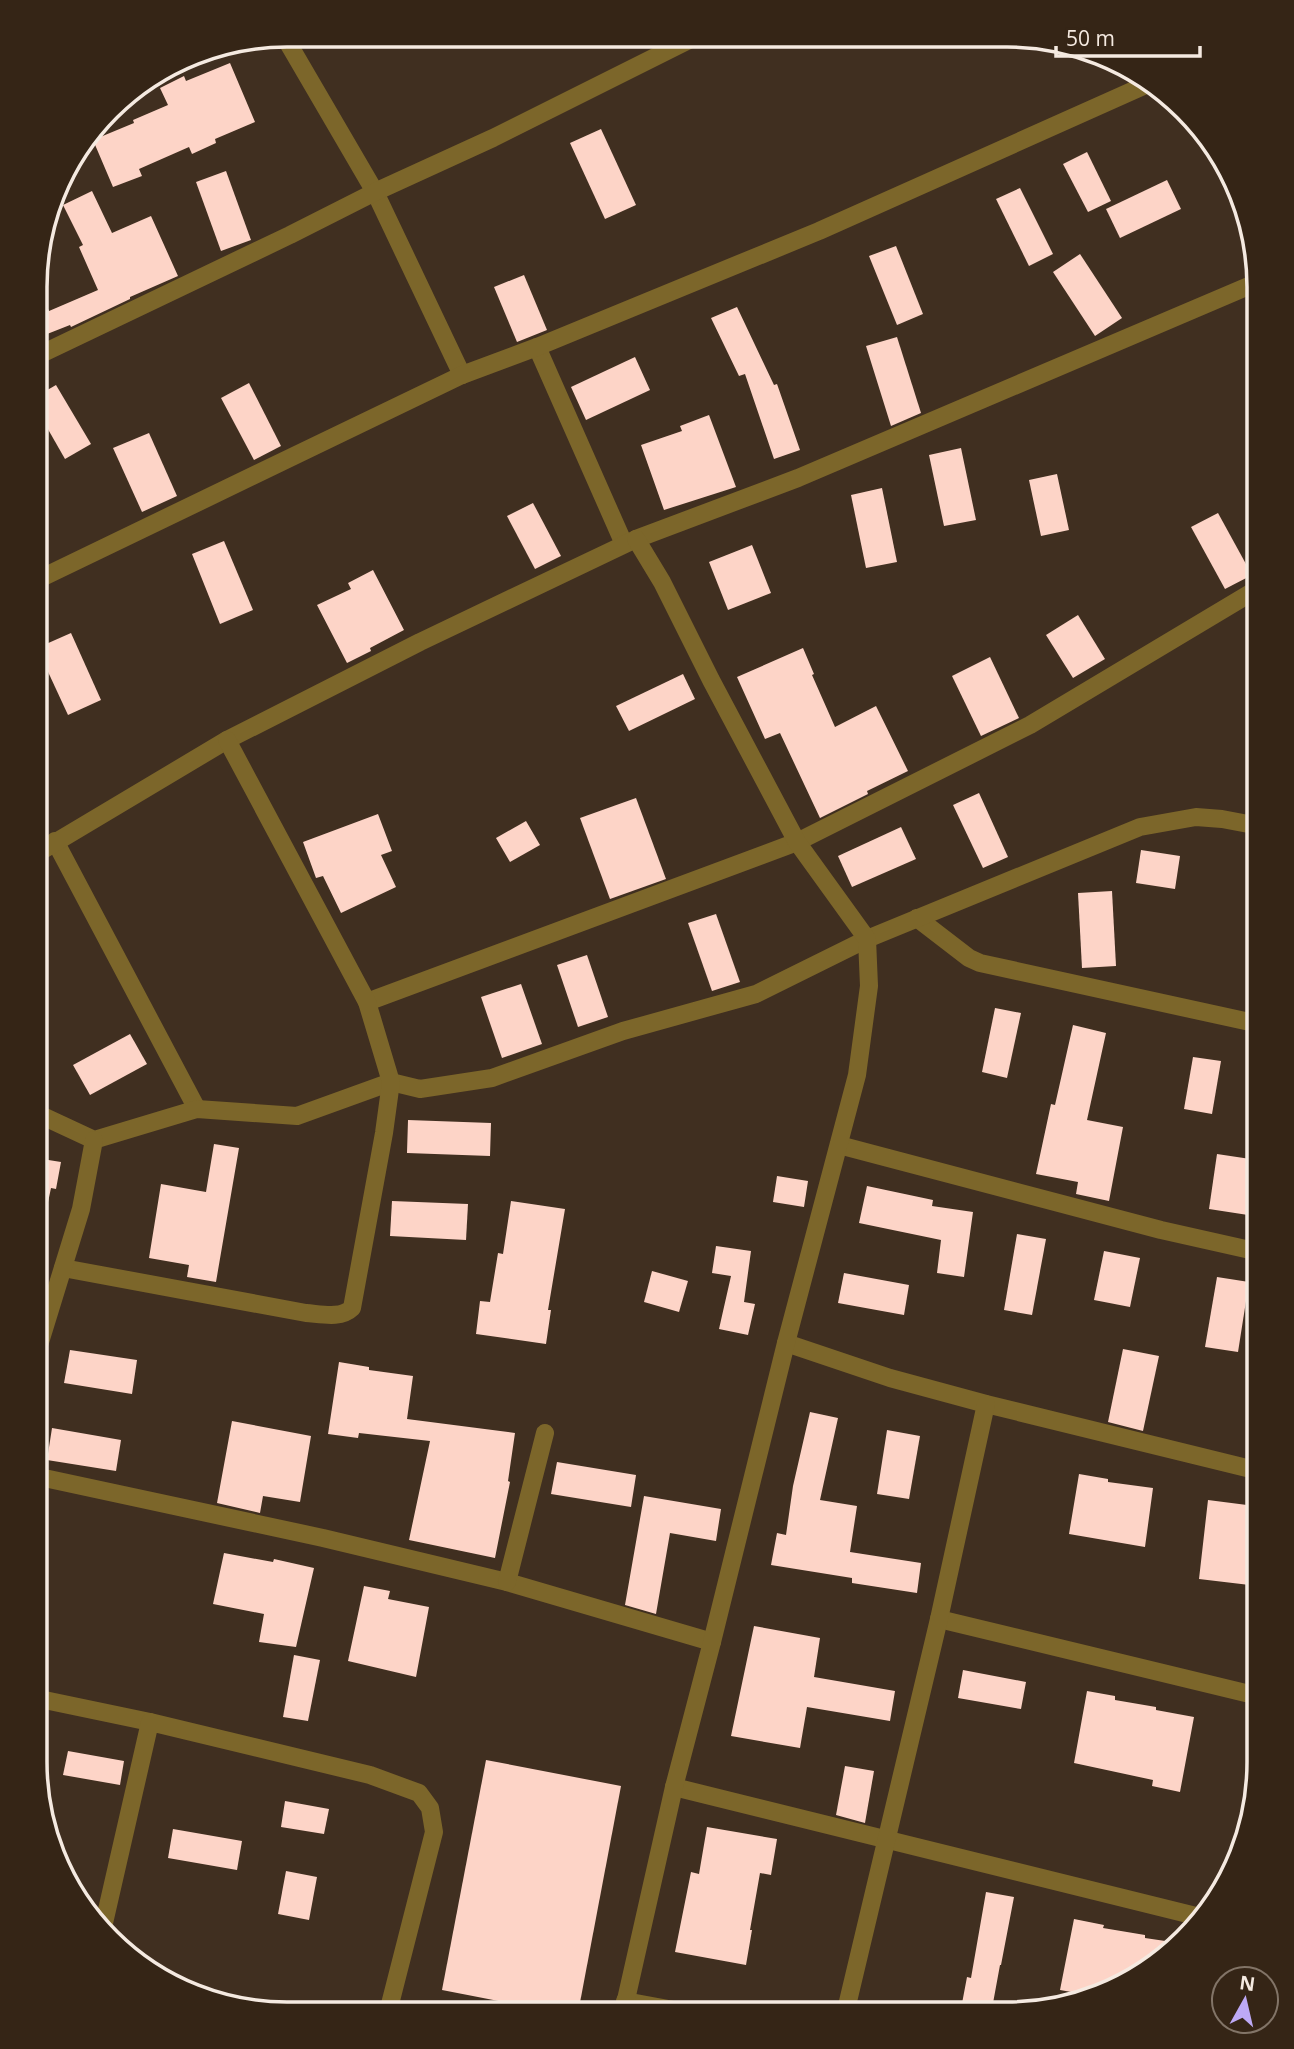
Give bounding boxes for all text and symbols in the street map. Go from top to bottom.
scale bar [1056,14,1200,58]
text: 50 m [1066,24,1115,52]
north arrow [1210,1965,1280,2035]
text: N [1238,1969,1257,1997]

